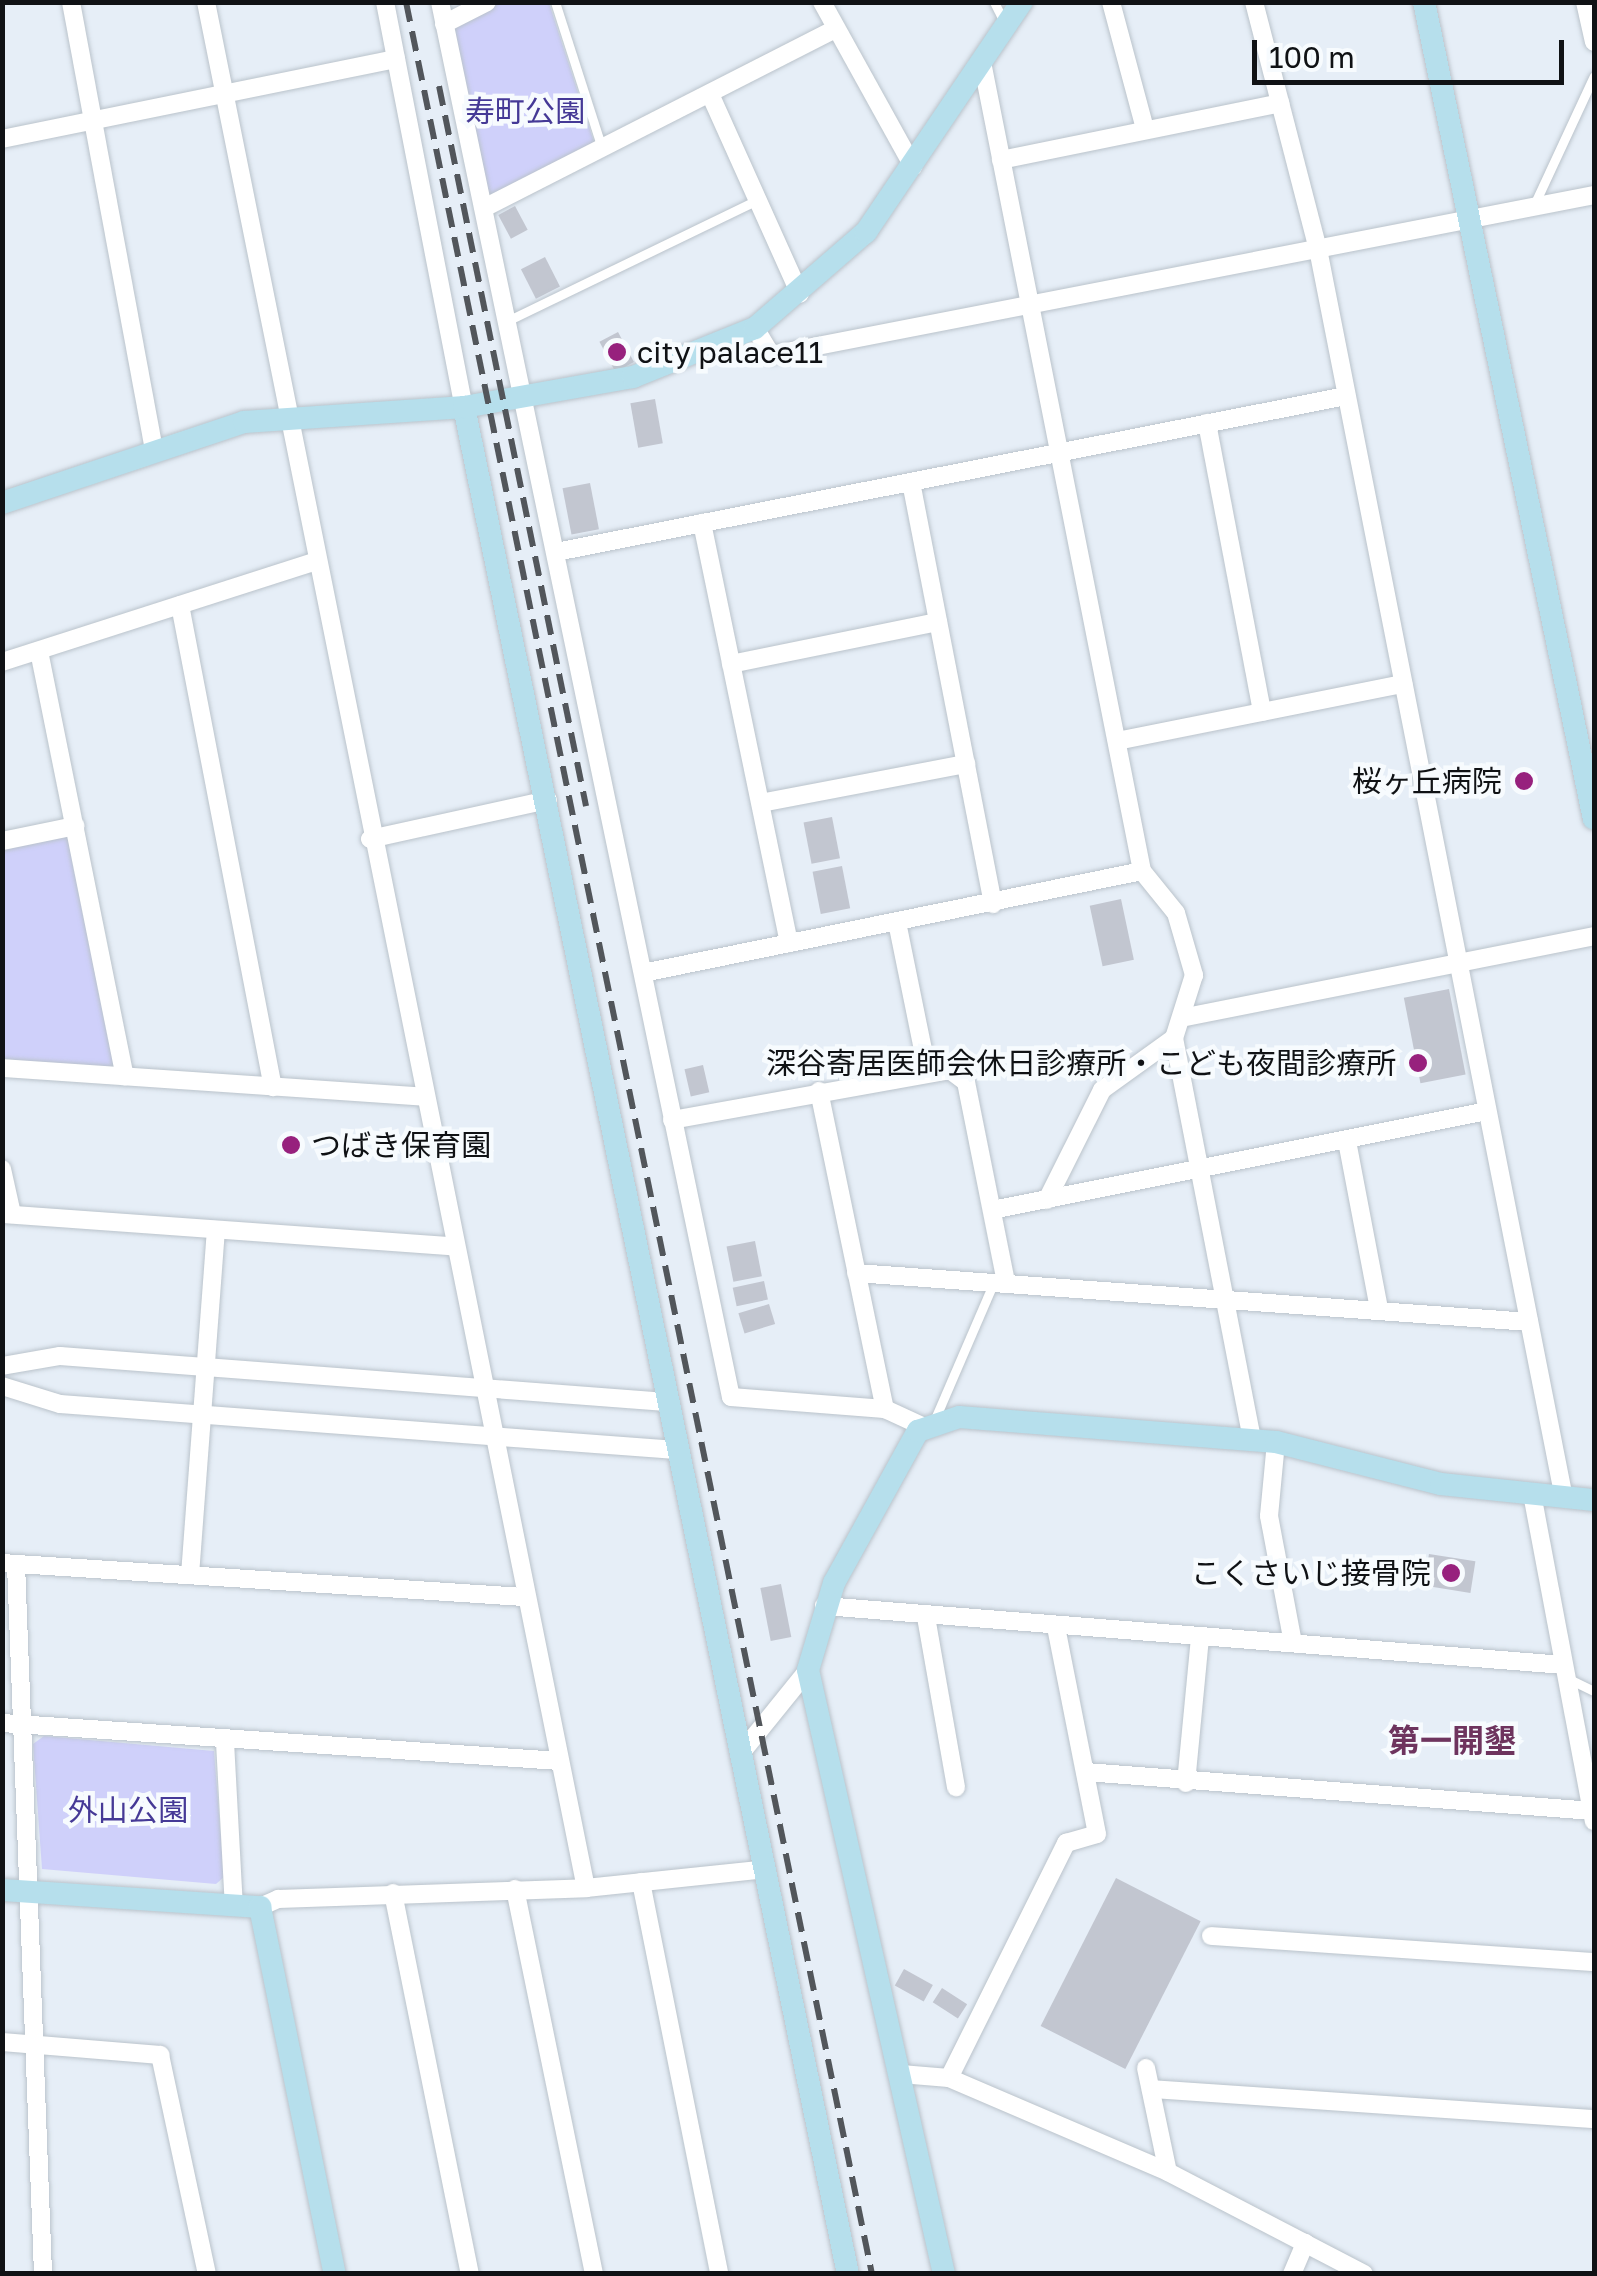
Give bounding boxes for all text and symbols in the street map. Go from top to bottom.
scale bar [1257,20,1570,82]
text: 100 m [1269,39,1355,75]
park label: 寿町公園 [465,93,585,129]
place label: city palace11 [637,334,823,370]
marker: city palace11 [606,341,628,363]
place label: 桜ヶ丘病院 [1352,763,1502,799]
marker: 桜ヶ丘病院 [1511,768,1537,794]
place label: 深谷寄居医師会休日診療所・こども夜間診療所 [766,1045,1396,1081]
marker: 深谷寄居医師会休日診療所・こども夜間診療所 [1405,1050,1431,1076]
place label: つばき保育園 [311,1127,491,1163]
marker: つばき保育園 [280,1134,302,1156]
place label: こくさいじ接骨院 [1191,1555,1431,1591]
marker: こくさいじ接骨院 [1440,1562,1462,1584]
district label: 第一開墾 [1388,1721,1516,1759]
park label: 外山公園 [68,1792,188,1828]

